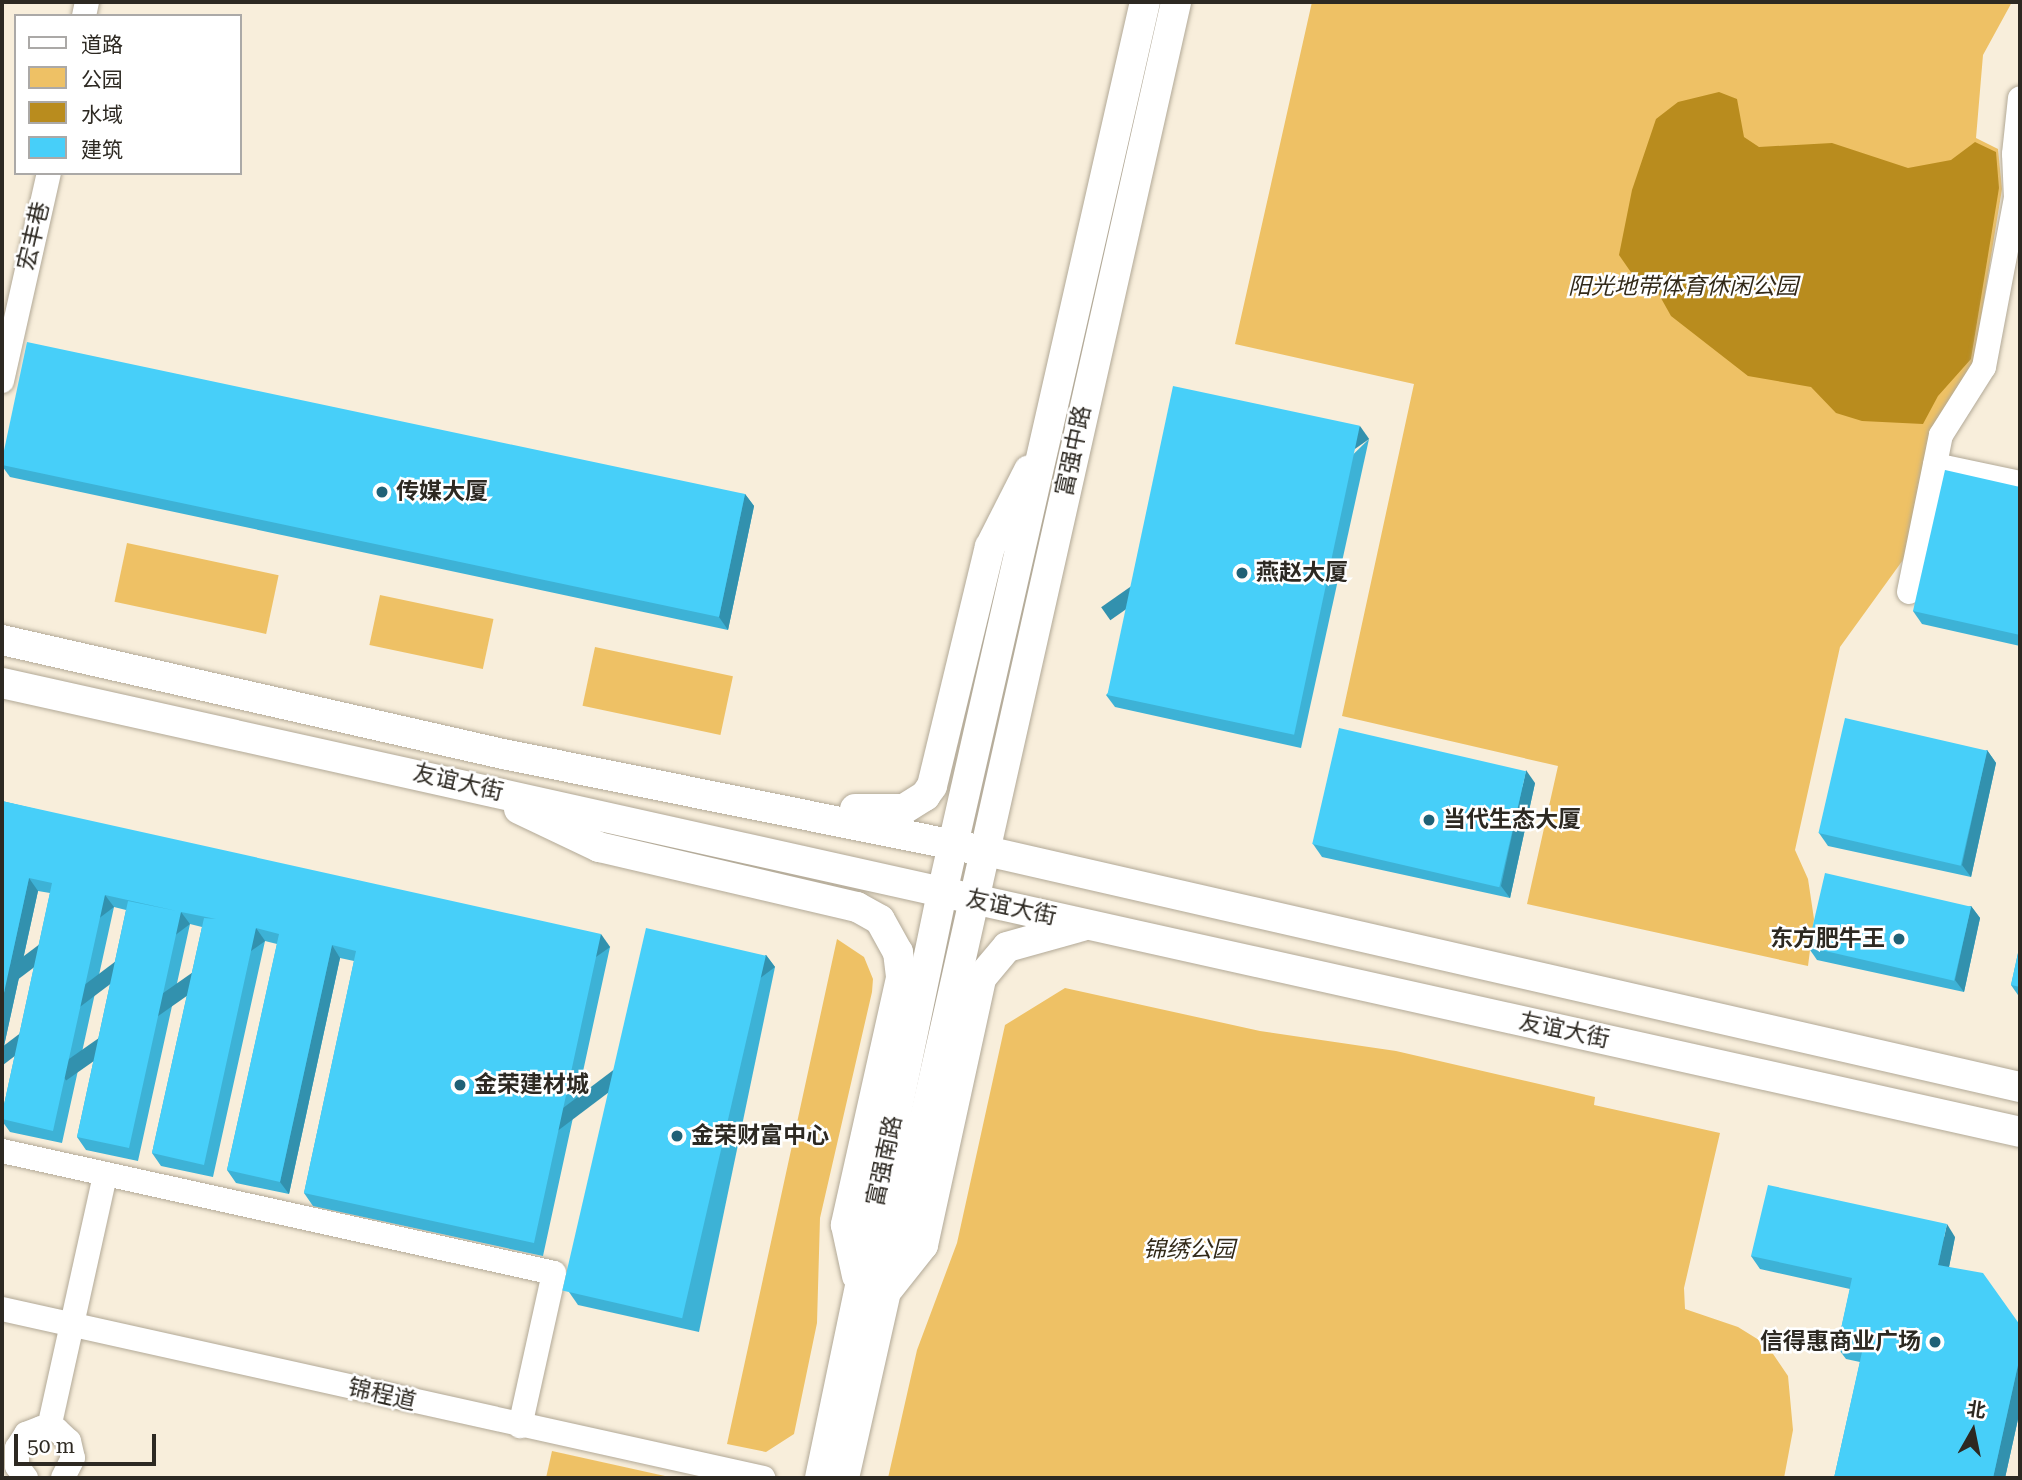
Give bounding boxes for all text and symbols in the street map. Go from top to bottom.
legend [14,14,242,175]
text: 道路 [81,33,123,57]
text: 公园 [81,68,123,92]
text: 水域 [81,103,123,127]
text: 建筑 [81,138,123,162]
street label: 宏丰巷 [13,199,55,273]
park label: 阳光地带体育休闲公园 [1568,273,1798,301]
street label: 富强中路 [1051,403,1097,499]
place label: 传媒大厦 [396,478,488,506]
marker: 传媒大厦 [374,484,390,500]
place label: 燕赵大厦 [1256,559,1348,587]
marker: 燕赵大厦 [1234,565,1250,581]
street label: 友谊大街 [410,759,506,807]
place label: 当代生态大厦 [1443,806,1581,834]
marker: 当代生态大厦 [1421,812,1437,828]
street label: 友谊大街 [963,885,1059,931]
place label: 东方肥牛王 [1770,925,1885,953]
marker: 东方肥牛王 [1891,931,1907,947]
street label: 友谊大街 [1516,1008,1612,1054]
place label: 金荣建材城 [474,1071,589,1099]
marker: 金荣建材城 [452,1077,468,1093]
street label: 富强南路 [862,1113,908,1209]
place label: 金荣财富中心 [691,1122,829,1150]
marker: 金荣财富中心 [669,1128,685,1144]
park label: 锦绣公园 [1143,1236,1235,1264]
place label: 信得惠商业广场 [1760,1328,1921,1356]
marker: 信得惠商业广场 [1927,1334,1943,1350]
street label: 锦程道 [345,1374,419,1416]
north arrow [1938,1396,2008,1466]
text: 北 [1965,1397,1988,1423]
scale bar [18,1420,159,1464]
text: 50 m [27,1434,75,1458]

